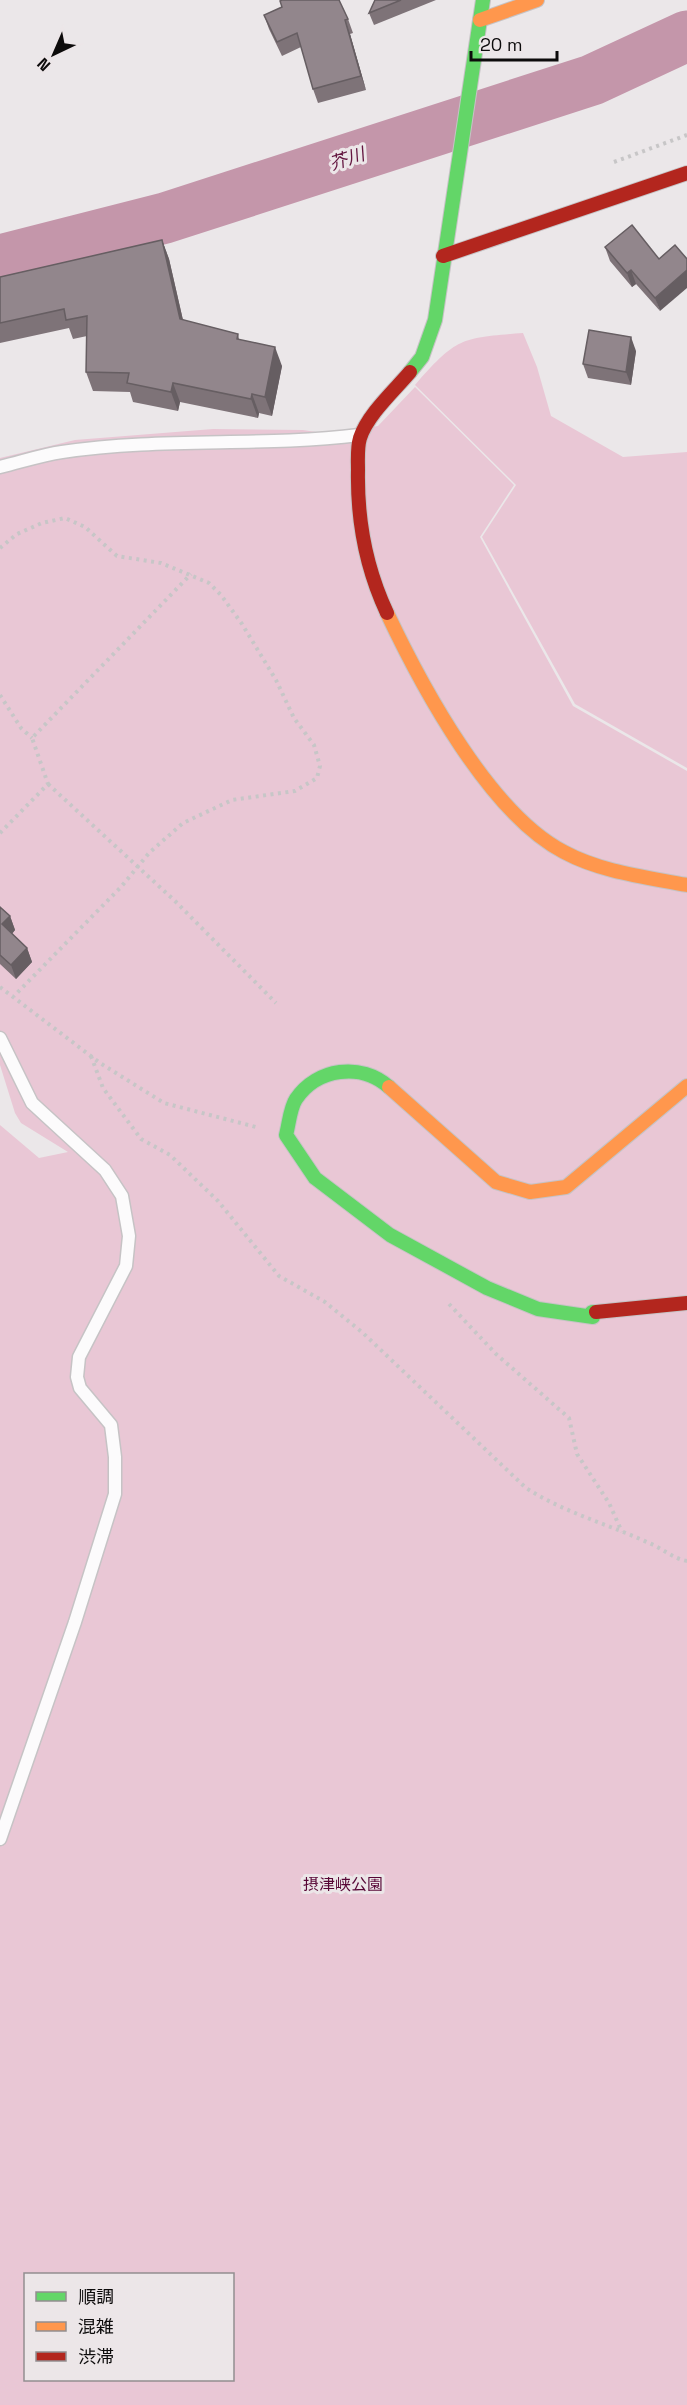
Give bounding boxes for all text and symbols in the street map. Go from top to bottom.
north arrow [24,24,84,84]
scale bar [471,24,556,62]
text: 20 m [480,33,523,56]
text: N [33,53,55,76]
water label: 芥川 [326,141,369,175]
park label: 摂津峡公園 [303,1874,383,1895]
legend [24,2273,234,2381]
text: 順調 [78,2285,114,2308]
text: 混雑 [78,2315,114,2338]
text: 渋滞 [78,2345,114,2368]

